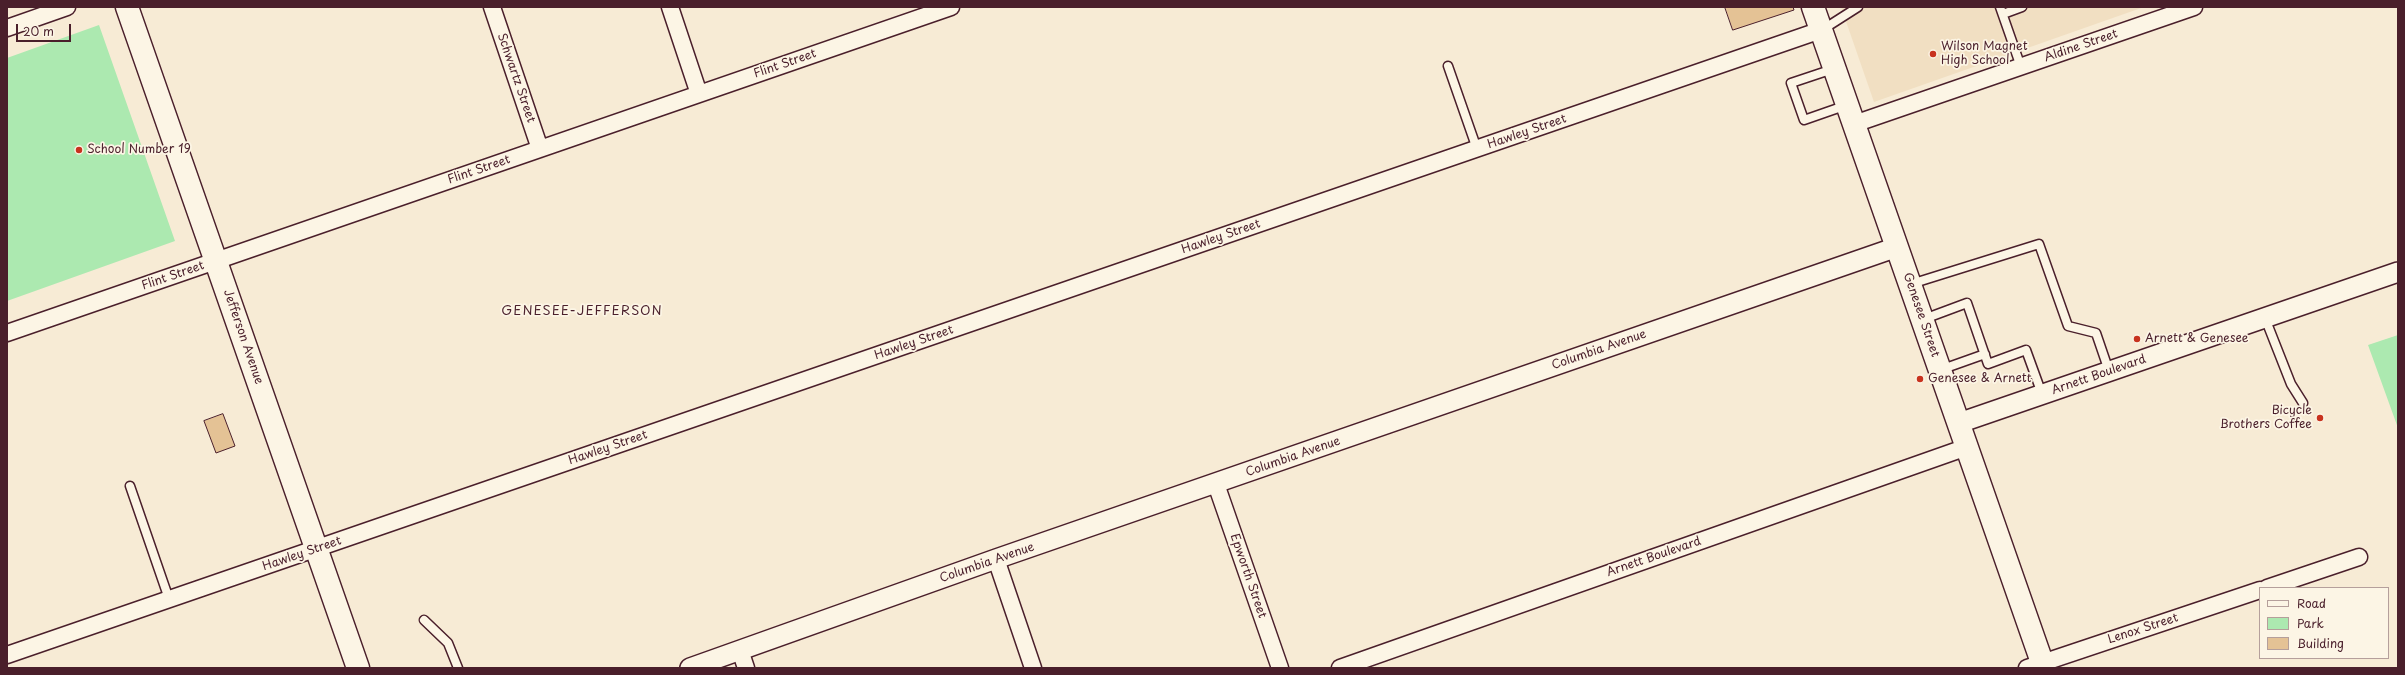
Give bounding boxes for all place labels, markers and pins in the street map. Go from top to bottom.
place label: Wilson Magnet High School [1941,40,2028,68]
marker: Wilson Magnet High School [1928,49,1938,59]
place label: School Number 19 [87,143,191,157]
marker: School Number 19 [74,145,84,155]
place label: Arnett & Genesee [2145,332,2249,346]
marker: Arnett & Genesee [2132,334,2142,344]
place label: Genesee & Arnett [1928,372,2032,386]
marker: Genesee & Arnett [1915,374,1925,384]
place label: Bicycle Brothers Coffee [2220,404,2312,432]
marker: Bicycle Brothers Coffee [2315,413,2325,423]

